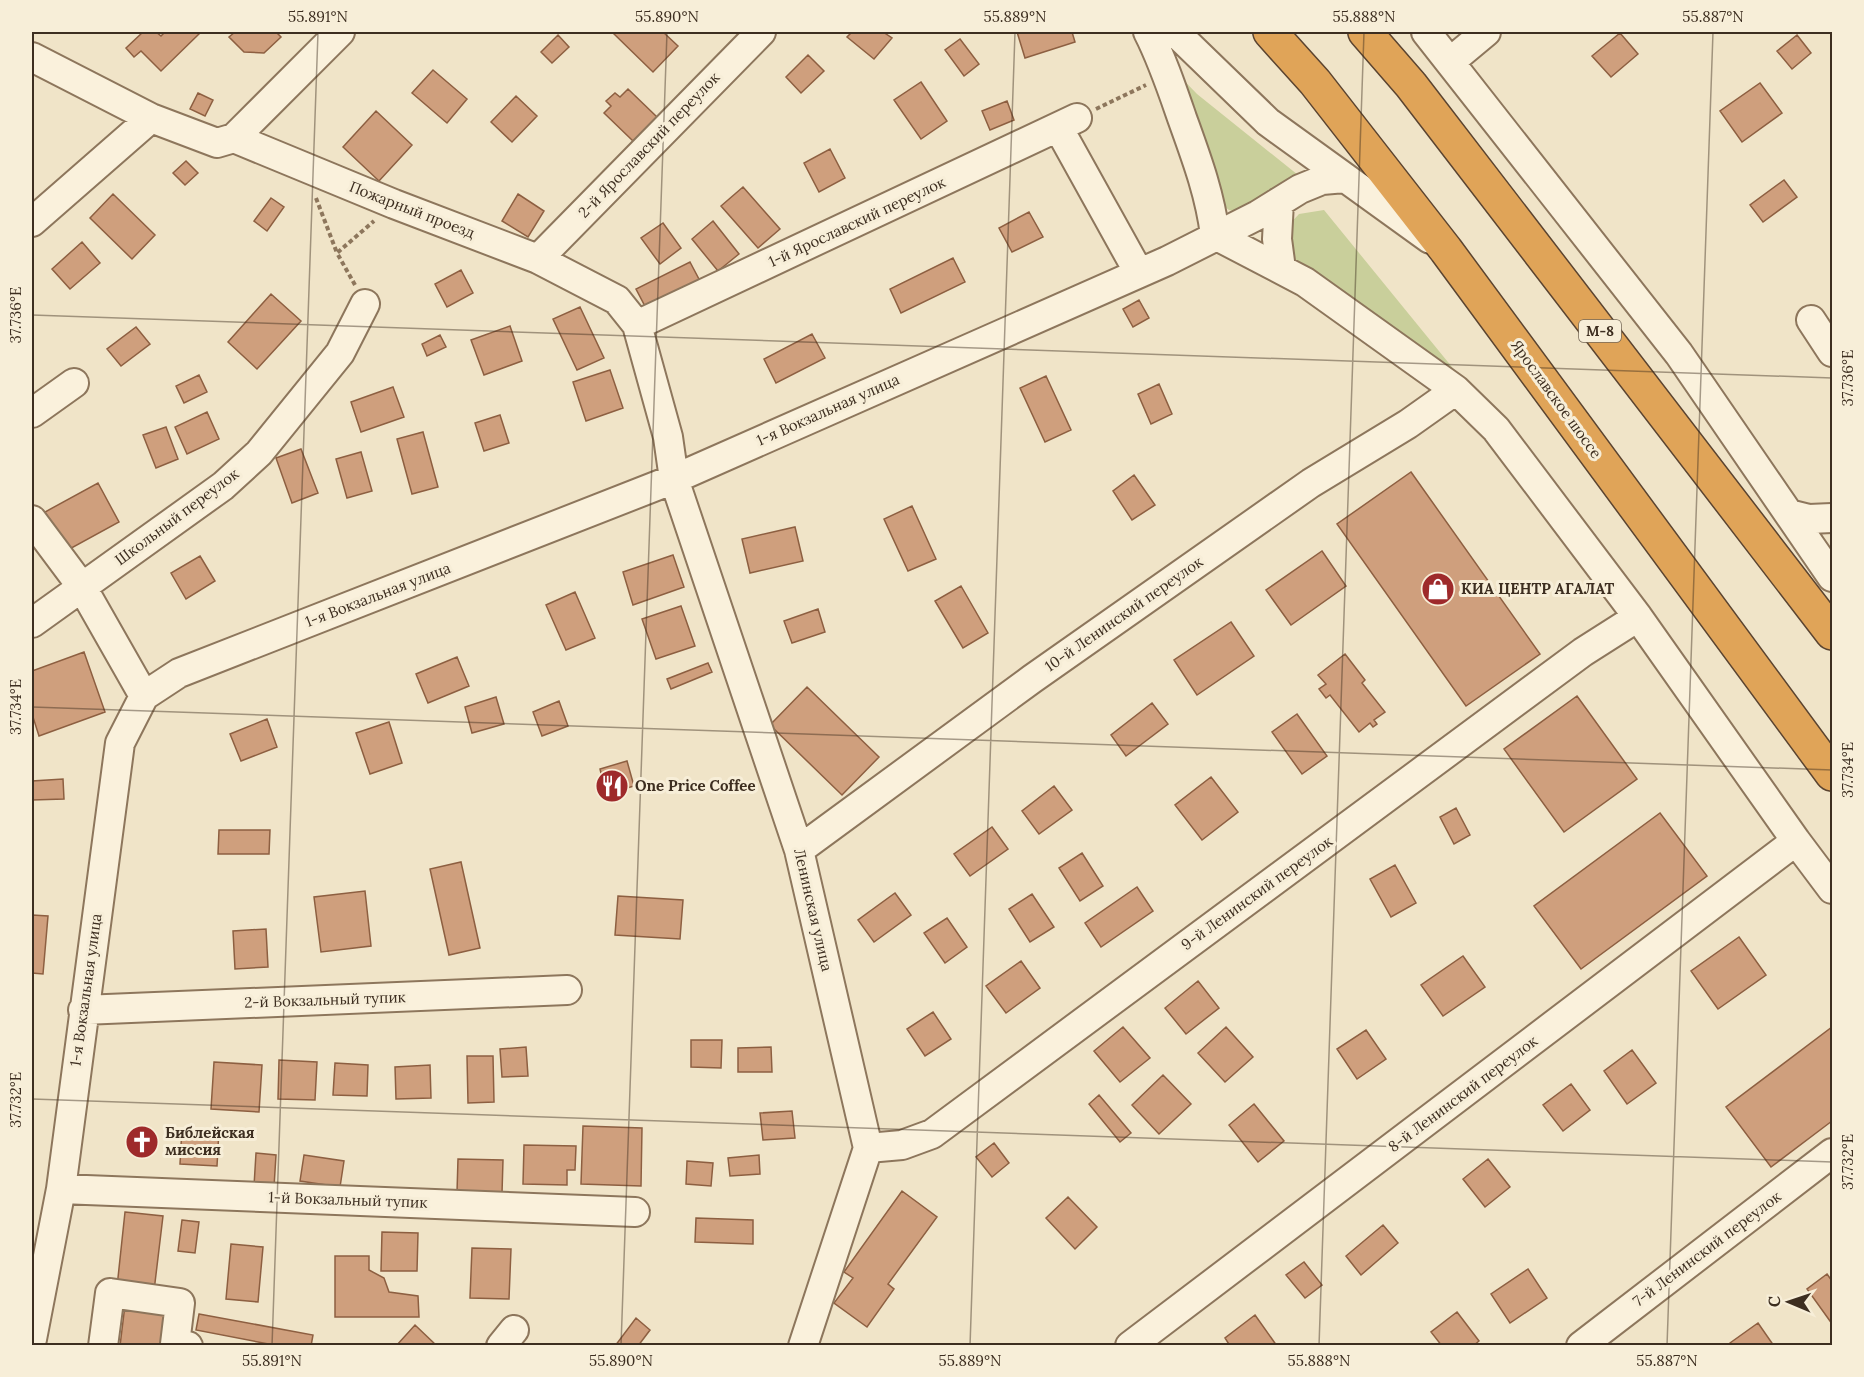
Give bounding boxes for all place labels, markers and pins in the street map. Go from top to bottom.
shop icon: КИА ЦЕНТР АГАЛАТ [1420,571,1456,607]
place label: КИА ЦЕНТР АГАЛАТ [1461,579,1615,598]
restaurant icon: One Price Coffee [594,768,630,804]
place label: One Price Coffee [635,776,755,795]
place label: Библейская миссия [165,1123,255,1159]
church icon: Библейская миссия [124,1124,160,1160]

